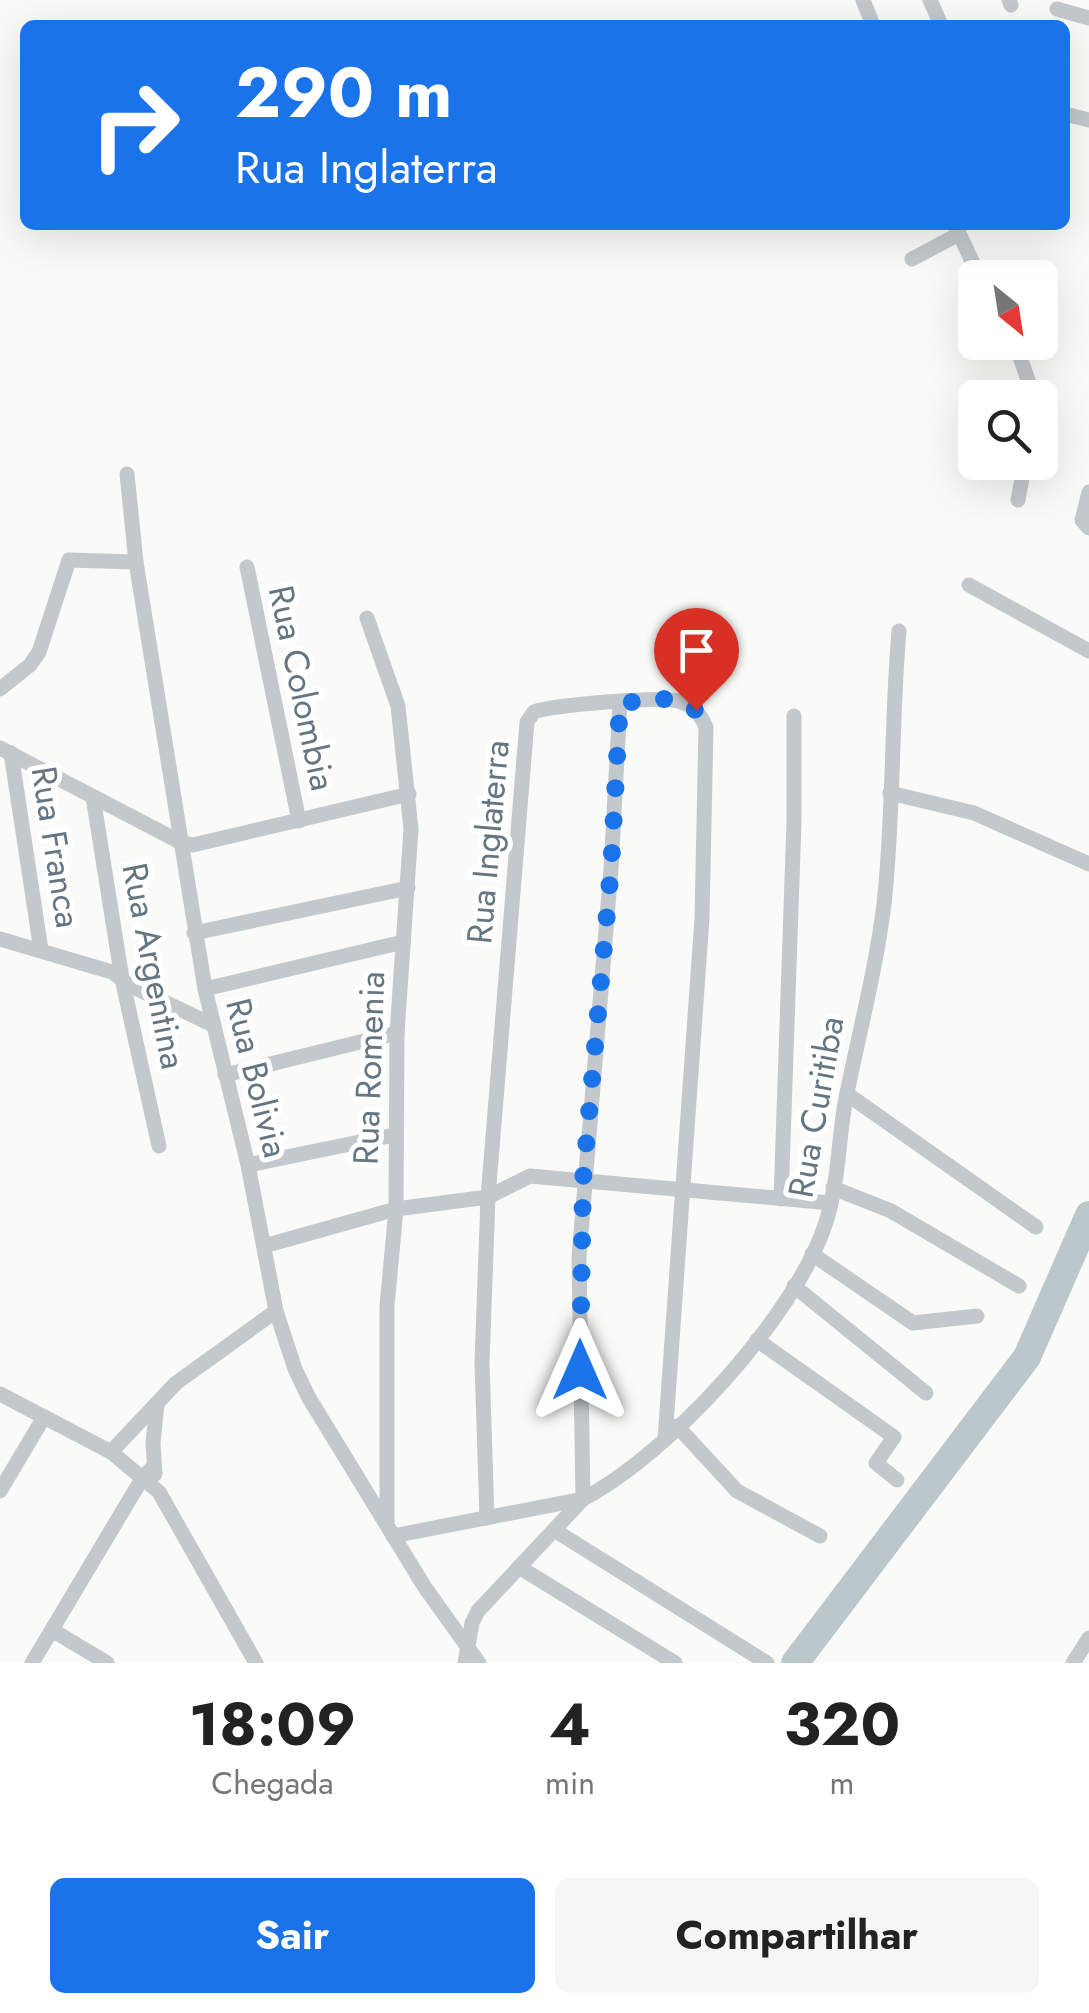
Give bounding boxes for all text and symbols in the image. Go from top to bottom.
text: 290 m [235,42,453,143]
icon: right [70,60,200,190]
text: Rua Inglaterra [235,135,498,200]
north arrow [958,260,1058,360]
map controls [958,260,1058,480]
button: search [958,380,1058,480]
street label: Rua Colombia [256,581,348,795]
pin [654,608,739,711]
icon: arrive [669,623,724,678]
street label: Rua Inglaterra [454,738,522,946]
street label: Rua Franca [19,763,93,931]
street label: Rua Argentina [110,859,198,1073]
street label: Rua Romenia [341,970,397,1166]
street label: Rua Bolivia [213,993,301,1163]
street label: Rua Curitiba [775,1013,857,1201]
position arrow [528,1318,632,1422]
text: 18:09 [189,1681,356,1768]
text: 4 [549,1681,591,1768]
text: 320 [784,1681,900,1768]
text: Chegada [211,1760,334,1806]
text: min [545,1760,595,1806]
text: m [830,1760,854,1806]
button: Sair [50,1878,535,1993]
button: Compartilhar [555,1878,1039,1993]

